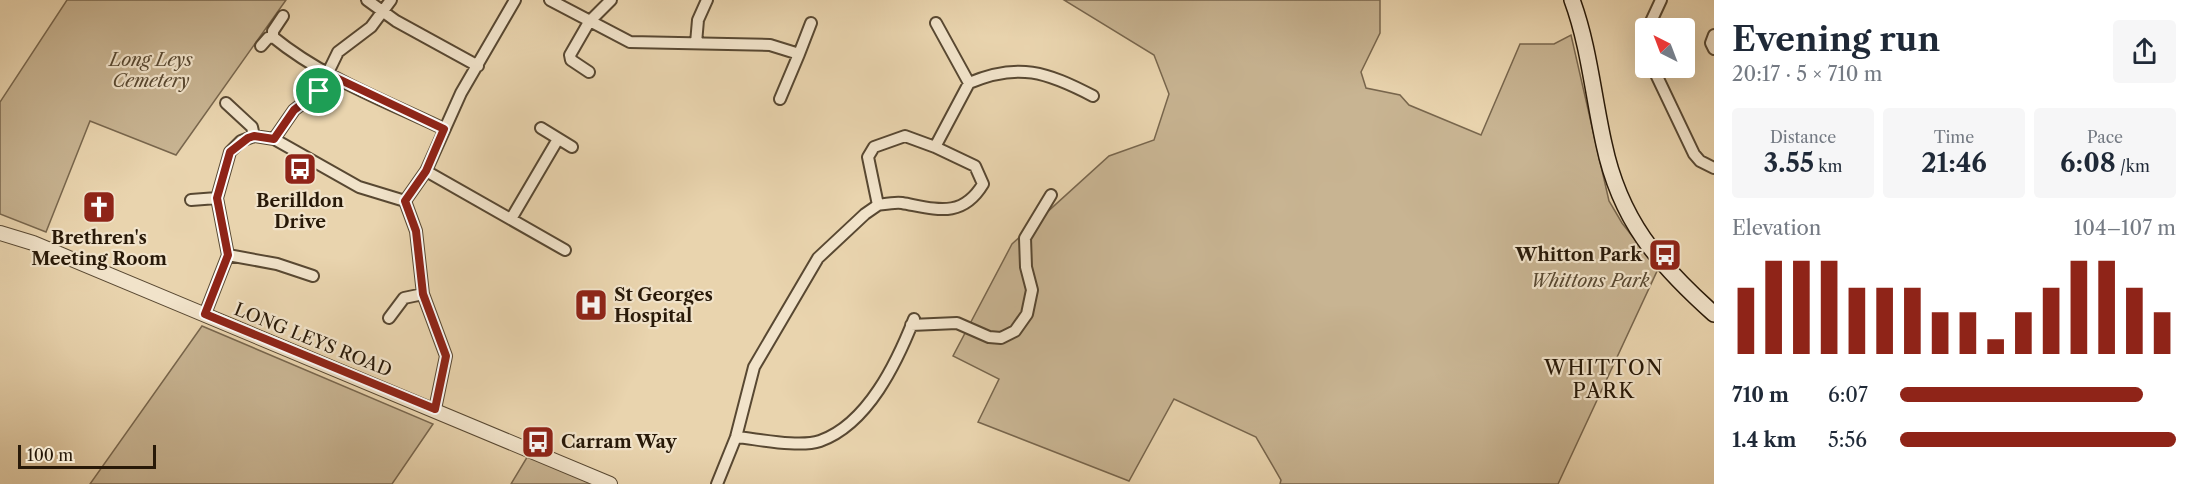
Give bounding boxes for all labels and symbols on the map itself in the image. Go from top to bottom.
north arrow [1635,18,1695,78]
park label: Long Leys Cemetery [107,49,193,92]
pin [293,65,344,116]
bus stop icon: Berilldon Drive [282,151,318,187]
church icon: Brethren's Meeting Room [81,189,117,225]
place label: Berilldon Drive [256,190,345,233]
place label: Brethren's Meeting Room [31,227,167,270]
bus stop icon: Whitton Park [1647,237,1683,273]
place label: Whitton Park [1514,244,1643,266]
park label: Whittons Park [1531,270,1650,292]
place label: St Georges Hospital [614,284,713,327]
hospital icon: St Georges Hospital [573,287,609,323]
street label: LONG LEYS ROAD [231,298,395,382]
district label: WHITTON PARK [1543,356,1664,403]
bus stop icon: Carram Way [520,424,556,460]
place label: Carram Way [561,431,678,453]
scale bar [18,442,156,470]

